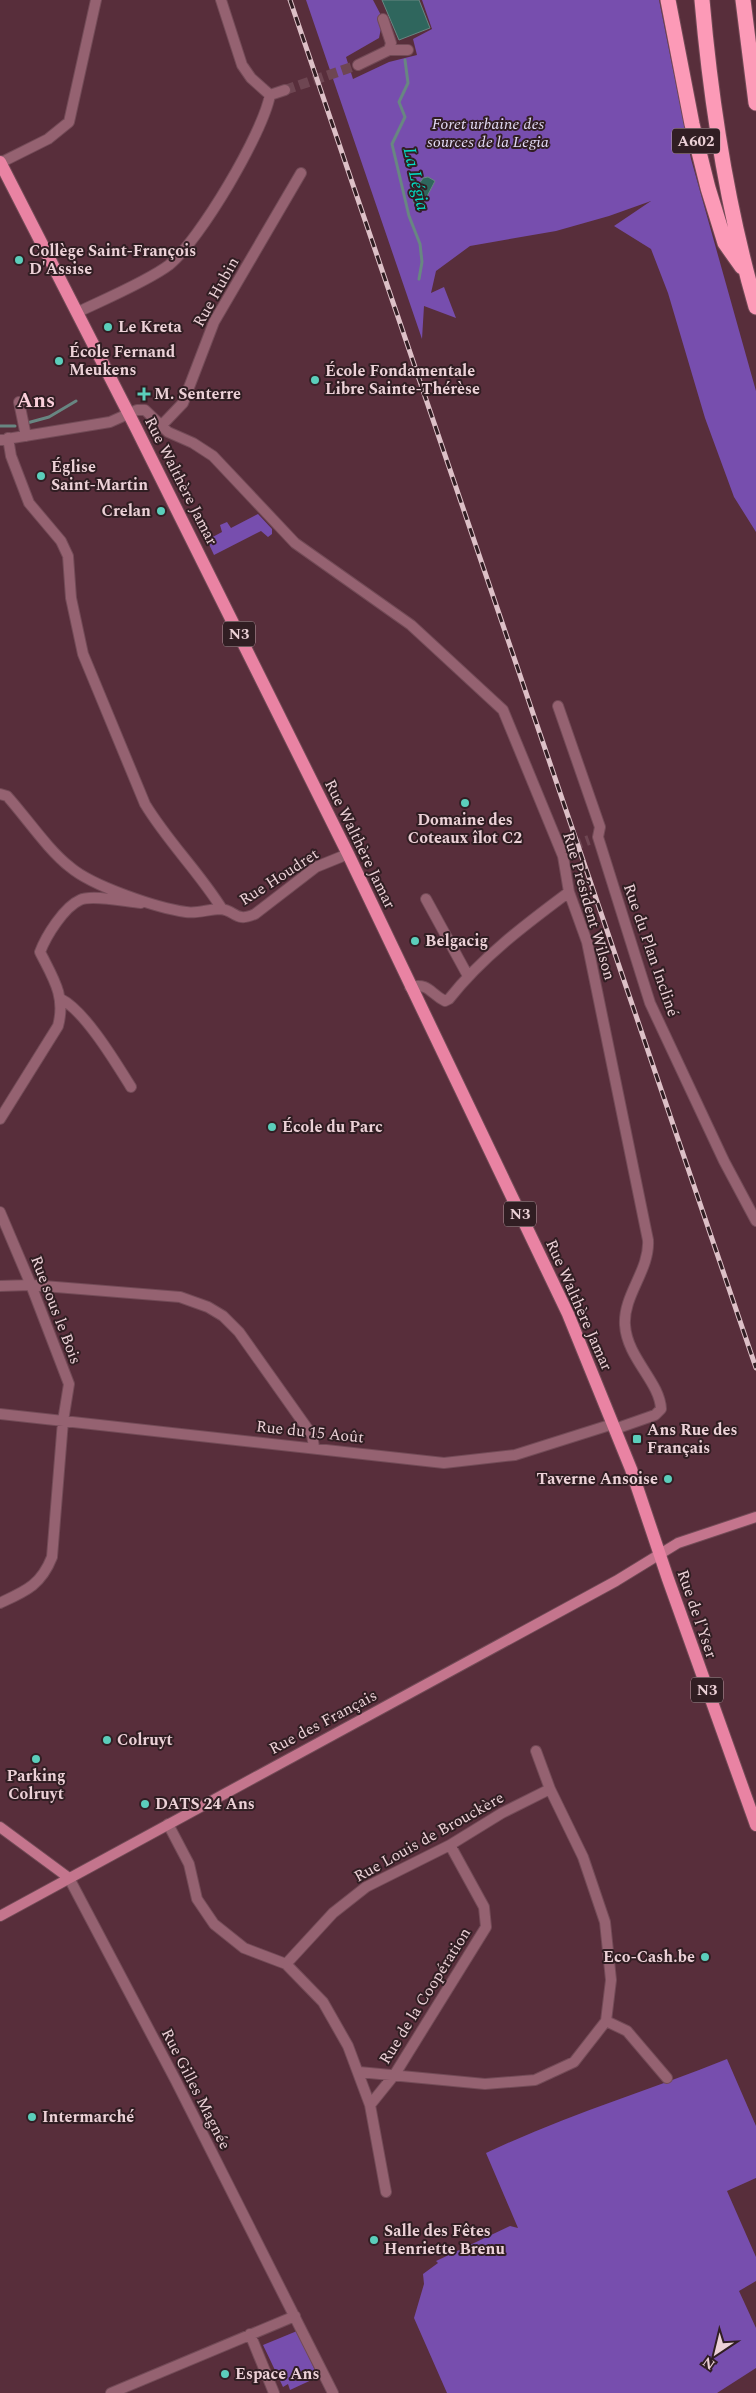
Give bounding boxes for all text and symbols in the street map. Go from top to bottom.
park label: Foret urbaine des sources de la Legia [427,112,549,154]
road number: A602 [672,128,720,154]
water label: La Légia [396,145,436,213]
place label: Collège Saint-François D'Assise [29,239,196,281]
street label: Rue Hubin [187,253,245,331]
marker: Collège Saint-François D'Assise [13,254,25,266]
place label: Le Kreta [118,315,183,339]
marker: Le Kreta [102,321,114,333]
place label: École Fernand Meukens [69,340,175,382]
marker: École Fernand Meukens [53,355,65,367]
place label: École Fondamentale Libre Sainte-Thérèse [325,359,480,401]
marker: École Fondamentale Libre Sainte-Thérèse [309,374,321,386]
place label: M. Senterre [154,382,241,406]
district label: Ans [17,385,55,417]
marker: M. Senterre [138,388,150,400]
street label: Rue Walthère Jamar [138,413,224,549]
place label: Église Saint-Martin [51,455,148,497]
marker: Église Saint-Martin [35,470,47,482]
place label: Crelan [102,499,151,523]
marker: Crelan [155,505,167,517]
road number: N3 [223,622,255,646]
street label: Rue Walthère Jamar [318,775,402,913]
marker: Domaine des Coteaux îlot C2 [459,797,471,809]
place label: Domaine des Coteaux îlot C2 [408,808,522,850]
street label: Rue Président Wilson [556,829,622,983]
street label: Rue Houdret [234,842,324,912]
street label: Rue du Plan Incliné [617,880,685,1020]
place label: Belgacig [425,929,488,953]
marker: Belgacig [409,935,421,947]
place label: École du Parc [282,1115,383,1139]
marker: École du Parc [266,1121,278,1133]
road number: N3 [504,1202,536,1226]
street label: Rue Walthère Jamar [539,1236,619,1374]
street label: Rue sous le Bois [24,1252,88,1368]
street label: Rue du 15 Août [255,1414,365,1450]
place label: Ans Rue des Français [647,1418,737,1460]
marker: Ans Rue des Français [631,1433,643,1445]
place label: Taverne Ansoise [537,1467,658,1491]
marker: Taverne Ansoise [662,1473,674,1485]
street label: Rue de l'Yser [671,1567,723,1661]
road number: N3 [691,1678,723,1702]
street label: Rue des Français [265,1683,381,1761]
place label: Colruyt [117,1728,173,1752]
marker: Colruyt [101,1734,113,1746]
marker: Parking Colruyt [30,1753,42,1765]
place label: Parking Colruyt [6,1764,66,1806]
street label: Rue Louis de Brouckère [350,1786,508,1888]
place label: DATS 24 Ans [155,1792,255,1816]
marker: DATS 24 Ans [139,1798,151,1810]
street label: Rue de la Coopération [373,1923,477,2069]
place label: Eco-Cash.be [603,1945,695,1969]
marker: Eco-Cash.be [699,1951,711,1963]
street label: Rue Gilles Magnée [155,2024,237,2154]
place label: Intermarché [42,2105,134,2129]
marker: Intermarché [26,2111,38,2123]
place label: Salle des Fêtes Henriette Brenu [384,2219,505,2261]
marker: Salle des Fêtes Henriette Brenu [368,2234,380,2246]
north arrow [691,2328,741,2378]
text: N [698,2351,720,2375]
place label: Espace Ans [235,2362,319,2386]
marker: Espace Ans [219,2368,231,2380]

